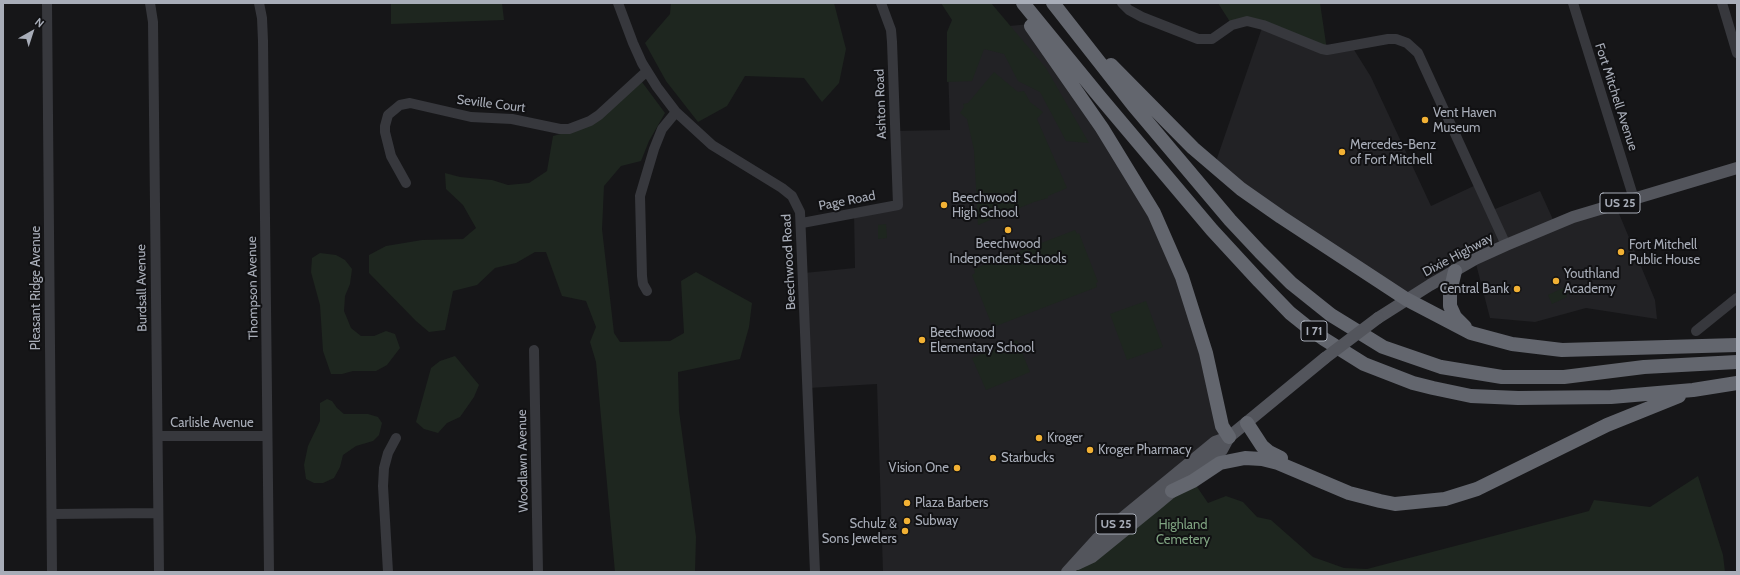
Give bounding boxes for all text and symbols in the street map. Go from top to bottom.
north arrow [12,12,52,52]
text: N [32,15,47,31]
street label: Fort Mitchell Avenue [1591,41,1641,153]
street label: Ashton Road [872,69,890,139]
street label: Seville Court [456,92,526,116]
place label: Vent Haven Museum [1433,105,1497,136]
marker: Vent Haven Museum [1420,115,1430,125]
place label: Mercedes-Benz of Fort Mitchell [1350,137,1436,168]
marker: Mercedes-Benz of Fort Mitchell [1337,147,1347,157]
street label: Page Road [817,188,877,214]
place label: Beechwood High School [952,190,1018,221]
road number: US 25 [1600,193,1640,213]
marker: Beechwood High School [939,200,949,210]
street label: Beechwood Road [779,214,799,310]
marker: Beechwood Independent Schools [1003,225,1013,235]
street label: Pleasant Ridge Avenue [28,226,44,350]
street label: Dixie Highway [1420,230,1496,280]
street label: Thompson Avenue [244,236,262,340]
place label: Beechwood Independent Schools [949,236,1067,267]
place label: Fort Mitchell Public House [1629,237,1700,268]
street label: Burdsall Avenue [133,244,151,332]
marker: Fort Mitchell Public House [1616,247,1626,257]
place label: Youthland Academy [1564,266,1619,297]
marker: Youthland Academy [1551,276,1561,286]
place label: Central Bank [1440,281,1509,297]
marker: Central Bank [1512,284,1522,294]
road number: I 71 [1301,321,1327,341]
place label: Beechwood Elementary School [930,325,1034,356]
marker: Beechwood Elementary School [917,335,927,345]
street label: Woodlawn Avenue [514,409,532,513]
street label: Carlisle Avenue [170,415,254,431]
place label: Kroger [1047,430,1083,446]
marker: Kroger [1034,433,1044,443]
place label: Kroger Pharmacy [1098,442,1191,458]
marker: Kroger Pharmacy [1085,445,1095,455]
place label: Starbucks [1001,450,1054,466]
marker: Starbucks [988,453,998,463]
place label: Vision One [888,460,949,476]
marker: Vision One [952,463,962,473]
place label: Plaza Barbers [915,495,988,511]
marker: Plaza Barbers [902,498,912,508]
place label: Subway [915,513,958,529]
road number: US 25 [1096,514,1136,534]
place label: Schulz & Sons Jewelers [822,516,897,547]
marker: Subway [902,516,912,526]
park label: Highland Cemetery [1156,517,1210,548]
marker: Schulz & Sons Jewelers [900,526,910,536]

